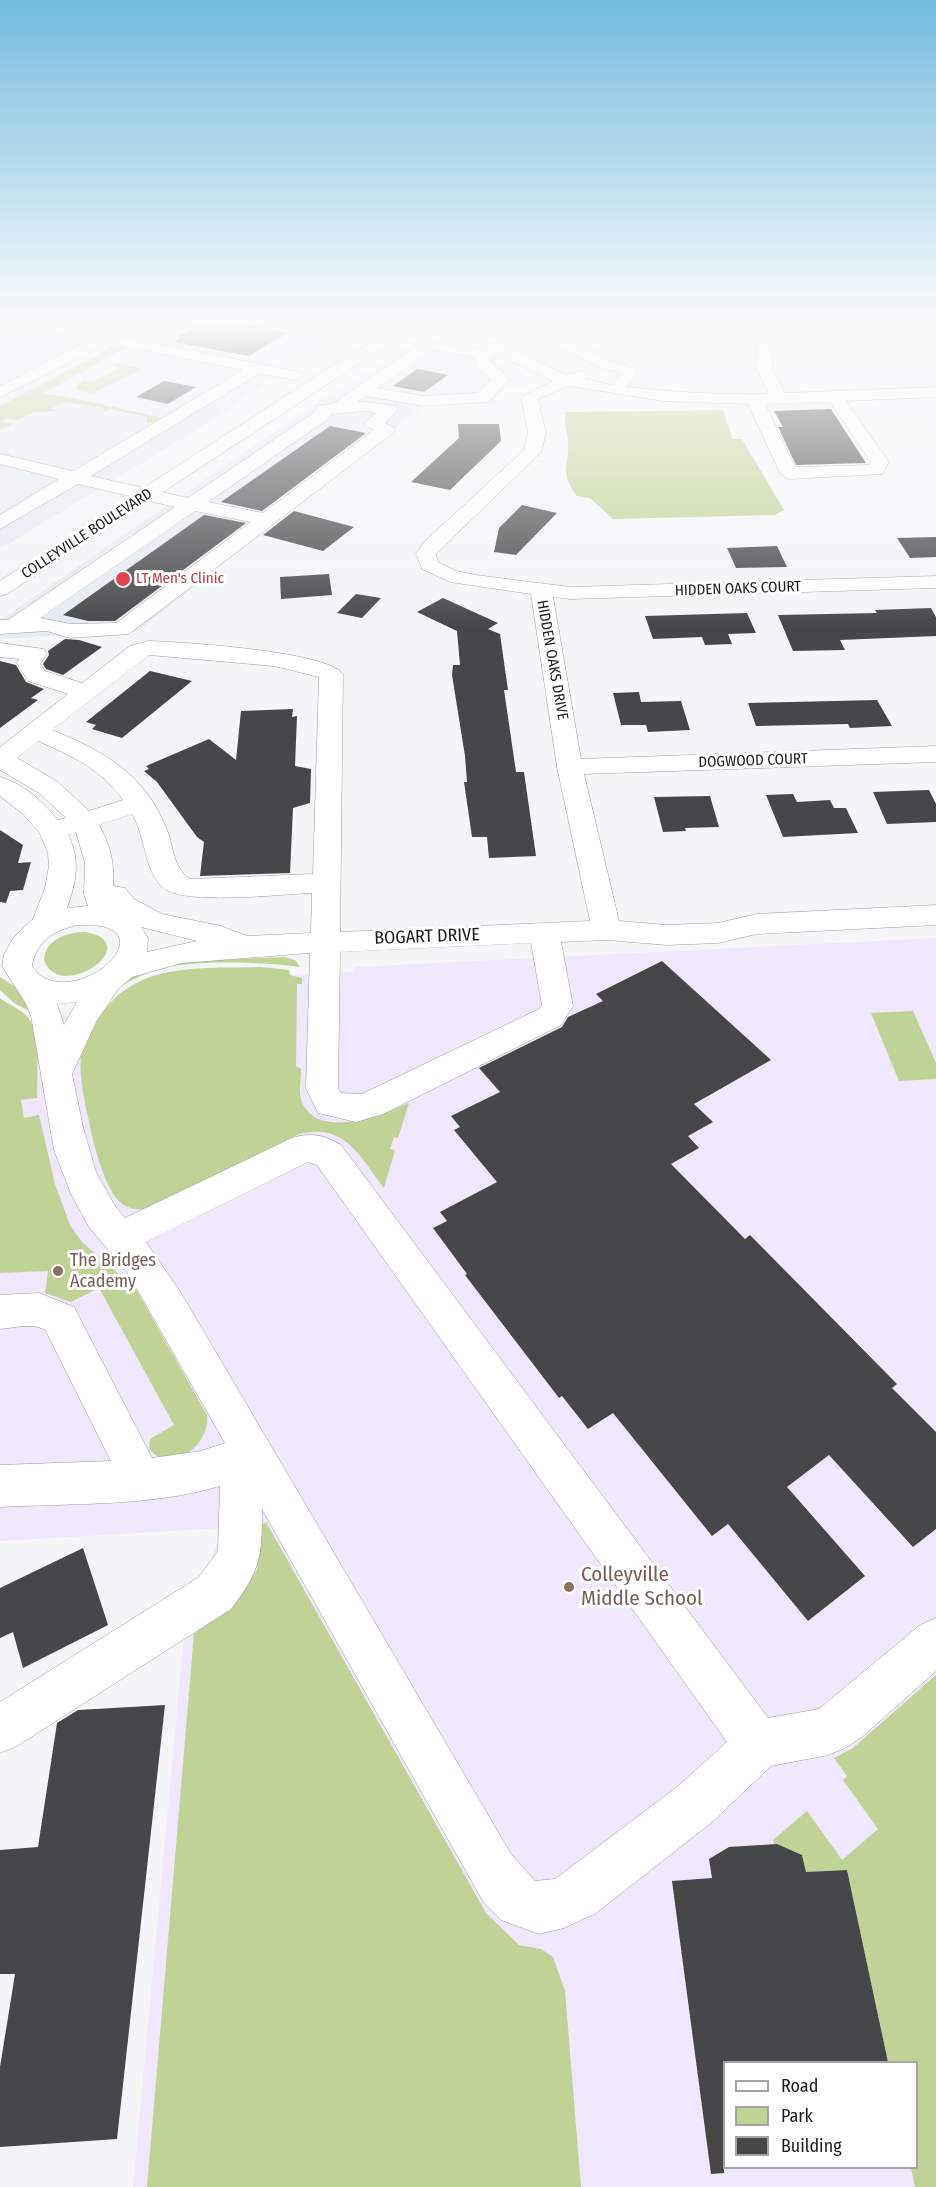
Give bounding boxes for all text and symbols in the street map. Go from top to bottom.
street label: COLLEYVILLE BOULEVARD [18,485,156,583]
marker: LT Men's Clinic [114,570,132,588]
place label: LT Men's Clinic [136,570,224,588]
street label: HIDDEN OAKS COURT [675,578,801,600]
street label: HIDDEN OAKS DRIVE [533,599,571,721]
street label: DOGWOOD COURT [698,750,808,772]
street label: BOGART DRIVE [374,924,480,950]
place label: The Bridges Academy [70,1250,156,1292]
marker: The Bridges Academy [51,1264,65,1278]
place label: Colleyville Middle School [581,1562,703,1612]
marker: Colleyville Middle School [562,1580,576,1594]
legend [723,2061,918,2169]
text: Road [781,2075,818,2097]
text: Park [781,2105,813,2127]
text: Building [781,2135,842,2157]

